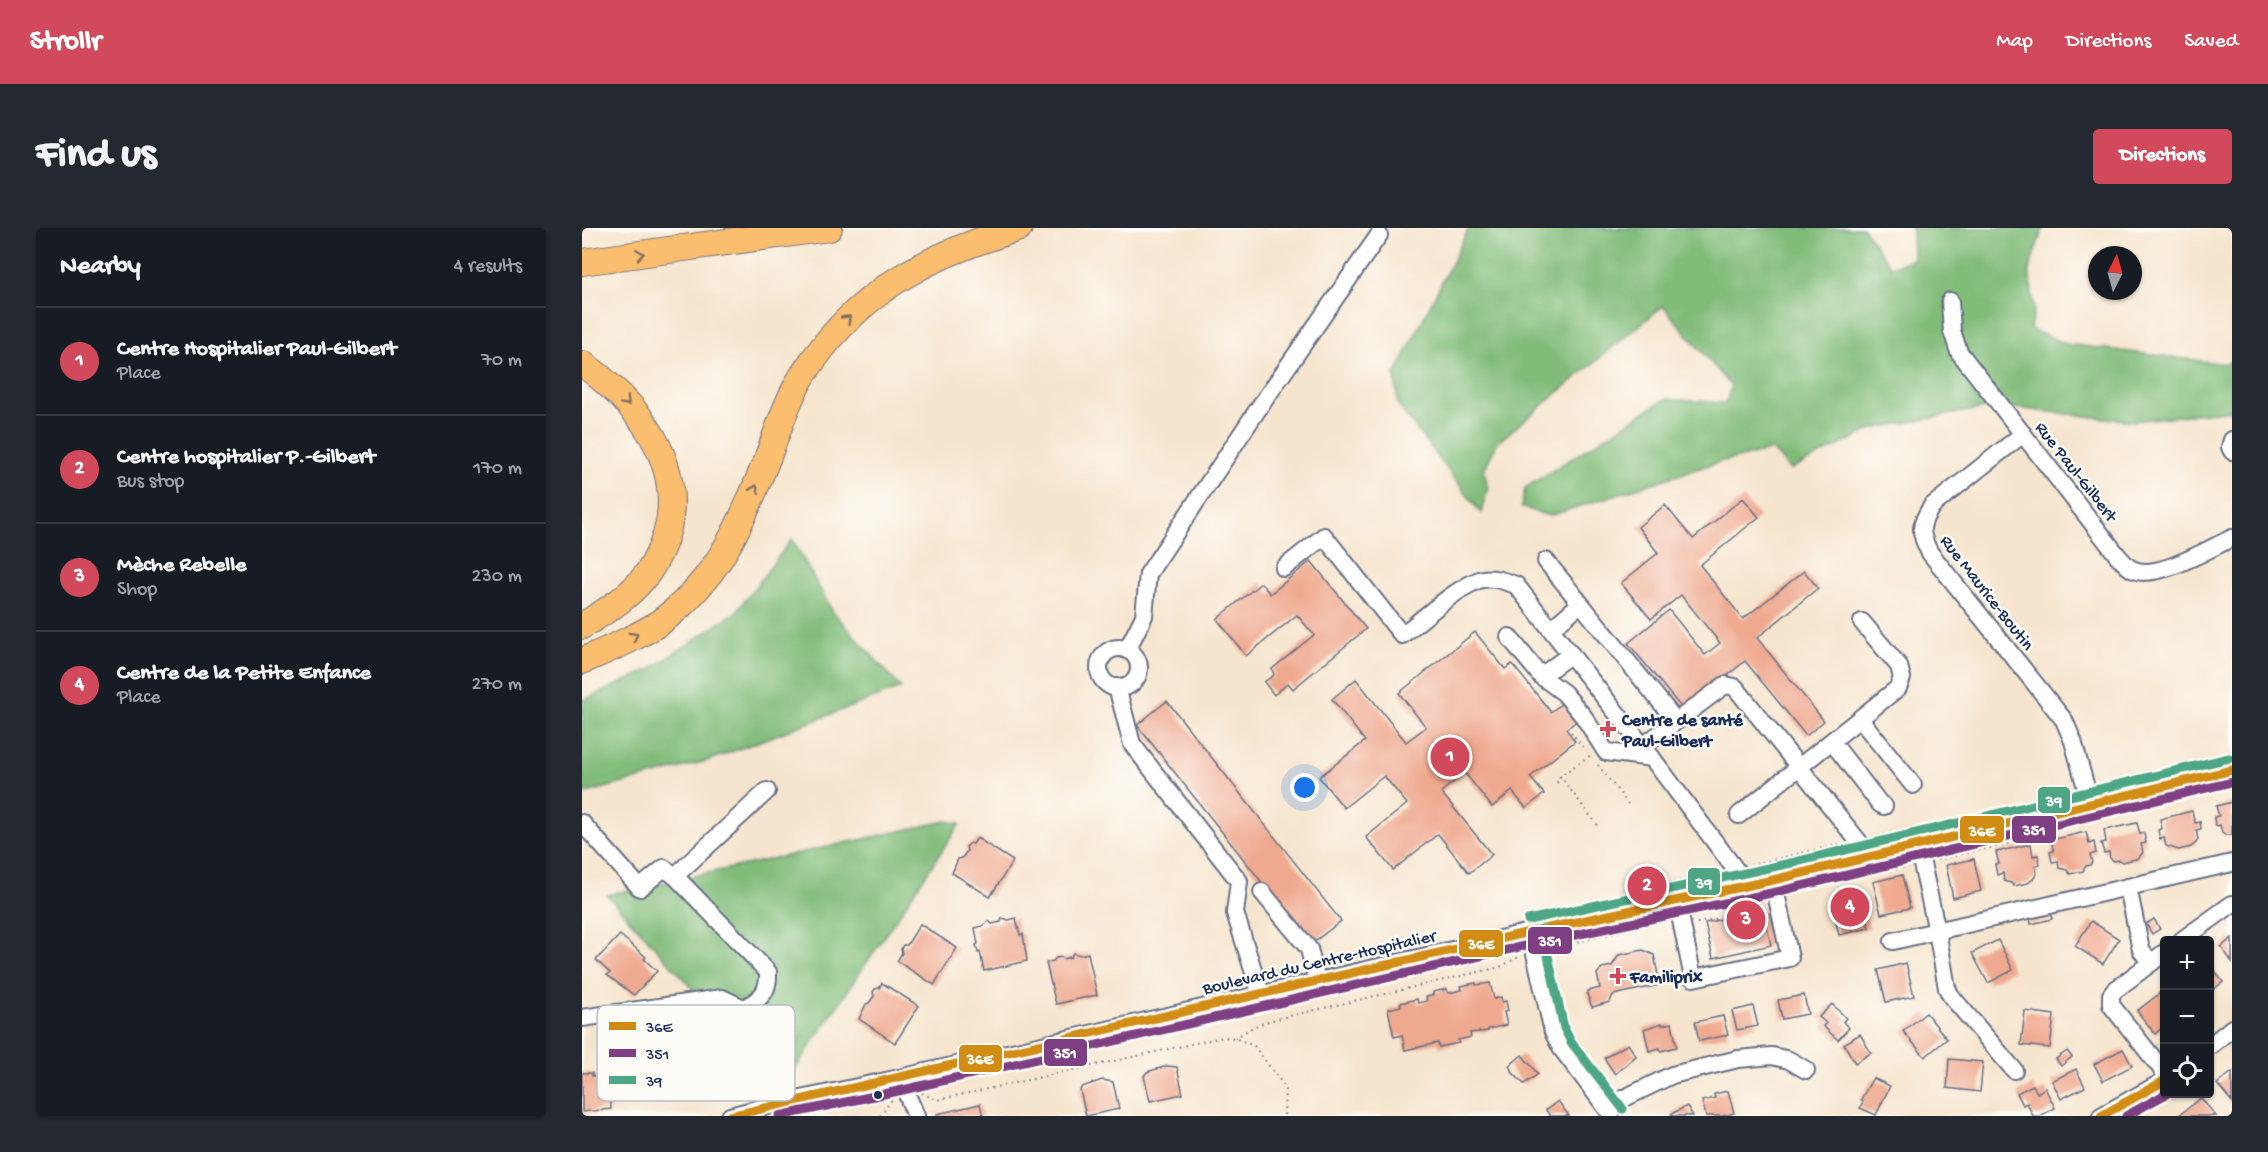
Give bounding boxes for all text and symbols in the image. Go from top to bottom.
text: Strollr [30,26,101,59]
text: Map [1996,30,2033,55]
text: Directions [2066,30,2151,55]
text: Saved [2184,30,2238,55]
button: Directions [2093,129,2232,184]
text: Find us [36,132,156,181]
north arrow [2088,246,2142,300]
one-way arrow [635,249,645,261]
text: Nearby [60,252,141,283]
text: 4 results [454,256,522,279]
one-way arrow [840,316,851,326]
text: Centre Hospitalier Paul-Gilbert [117,337,397,363]
text: 1 [75,350,84,373]
text: 70 m [481,350,522,373]
text: Place [117,363,161,386]
one-way arrow [619,394,630,405]
street label: Rue Paul-Gilbert [2029,418,2122,528]
text: Centre hospitalier P.-Gilbert [117,445,375,471]
text: 2 [75,458,84,481]
text: 170 m [473,458,522,481]
text: Bus stop [117,471,184,494]
one-way arrow [748,484,760,495]
street label: Rue Maurice-Boutin [1935,532,2038,656]
text: Mèche Rebelle [117,553,246,579]
text: 3 [74,566,85,589]
text: 230 m [472,566,522,589]
text: Shop [117,579,157,602]
one-way arrow [628,632,639,643]
text: Centre de la Petite Enfance [117,661,371,687]
text: 4 [75,674,84,697]
text: 270 m [472,674,522,697]
text: Place [117,687,161,710]
place label: Centre de santé Paul-Gilbert [1621,711,1743,753]
marker: Centre de santé Paul-Gilbert [1599,720,1617,738]
pin: 1 [1430,734,1470,780]
your location [1290,773,1319,802]
line badge: 39 [2037,786,2071,814]
text: 39 [2045,794,2062,813]
line badge: 36E [1959,815,2005,844]
line badge: 351 [2011,815,2057,844]
text: 351 [2021,823,2046,842]
text: 36E [1968,824,1996,843]
pin: 2 [1628,864,1666,908]
line badge: 39 [1687,867,1721,896]
text: 39 [1695,876,1712,895]
pin: 4 [1830,884,1870,930]
pin: 3 [1726,898,1766,942]
street label: Boulevard du Centre-Hospitalier [1200,926,1440,1001]
line badge: 351 [1527,926,1573,955]
line badge: 36E [1458,929,1504,958]
text: 351 [1537,934,1562,953]
map controls [2160,936,2214,1098]
button: + [2160,936,2214,990]
text: 36E [1467,937,1495,956]
place label: Familiprix [1629,968,1703,989]
marker: Familiprix [1611,969,1625,983]
button: − [2160,990,2214,1044]
legend [597,1005,795,1101]
text: 36E [645,1020,673,1039]
line badge: 351 [1043,1038,1088,1067]
line badge: 36E [958,1044,1003,1073]
button: locate [2160,1044,2214,1098]
text: 351 [1052,1046,1077,1065]
text: 351 [645,1047,669,1066]
text: 36E [966,1052,994,1071]
text: 39 [645,1074,662,1093]
unlabelled marker [872,1089,884,1101]

